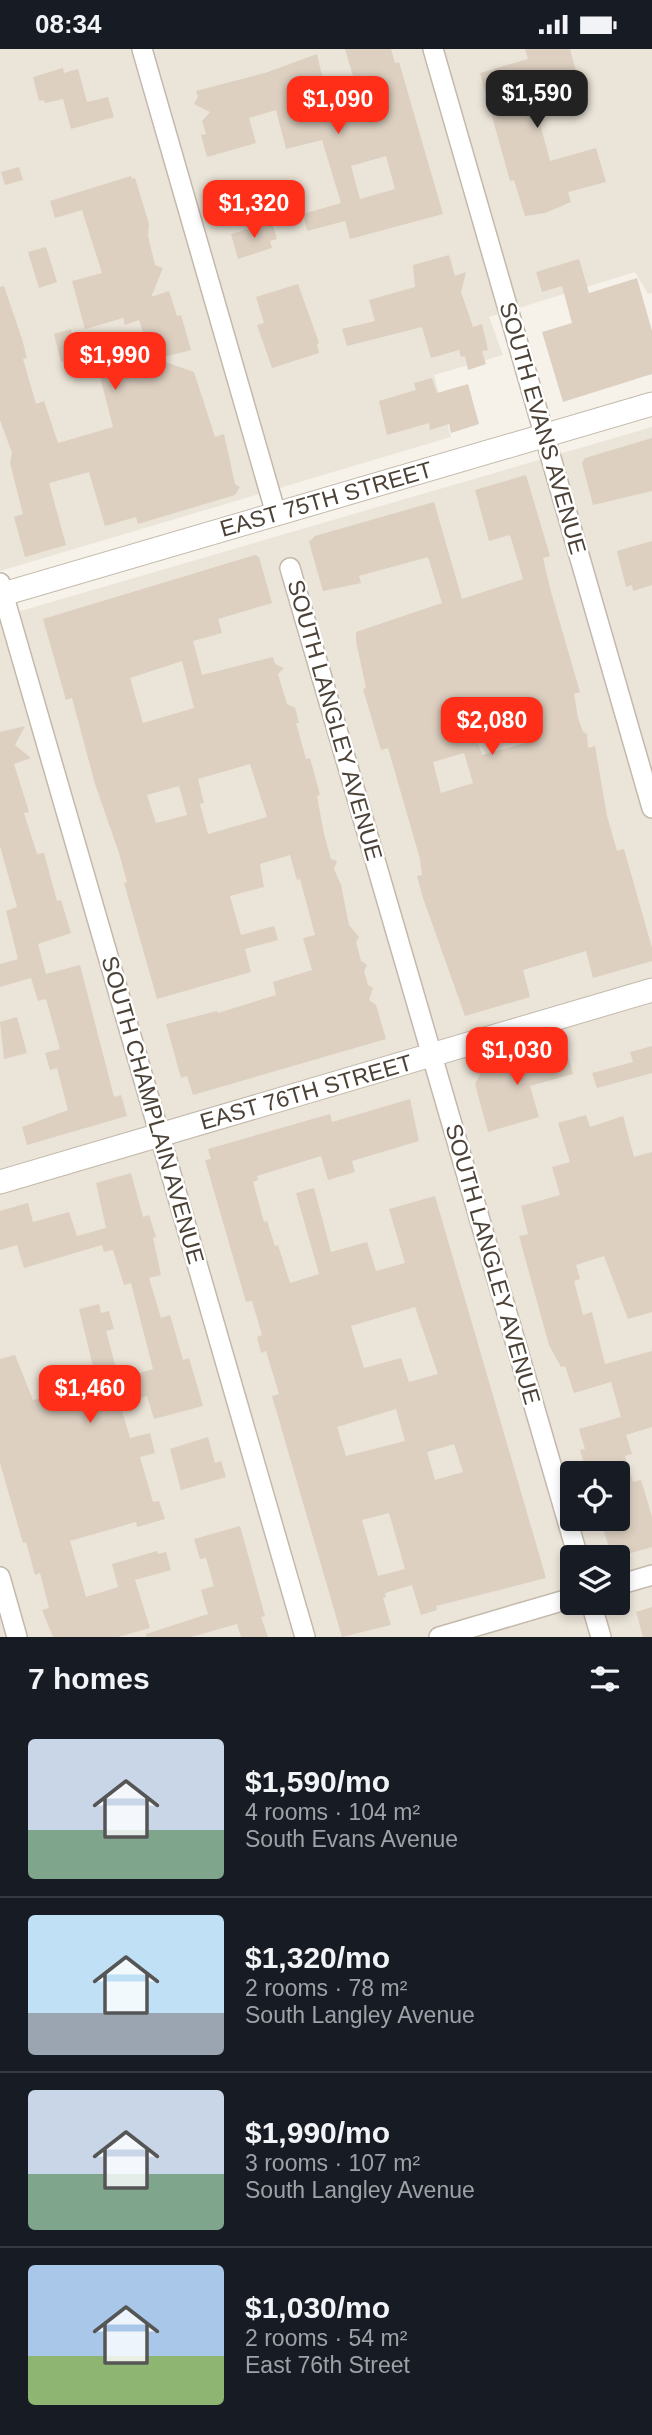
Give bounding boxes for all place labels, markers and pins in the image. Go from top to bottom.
pin: $1,590 [480,71,594,130]
pin: $1,090 [281,77,395,136]
pin: $1,320 [197,181,311,240]
pin: $1,990 [58,333,172,392]
pin: $2,080 [435,697,549,757]
pin: $1,030 [460,1027,574,1087]
pin: $1,460 [33,1365,147,1425]

